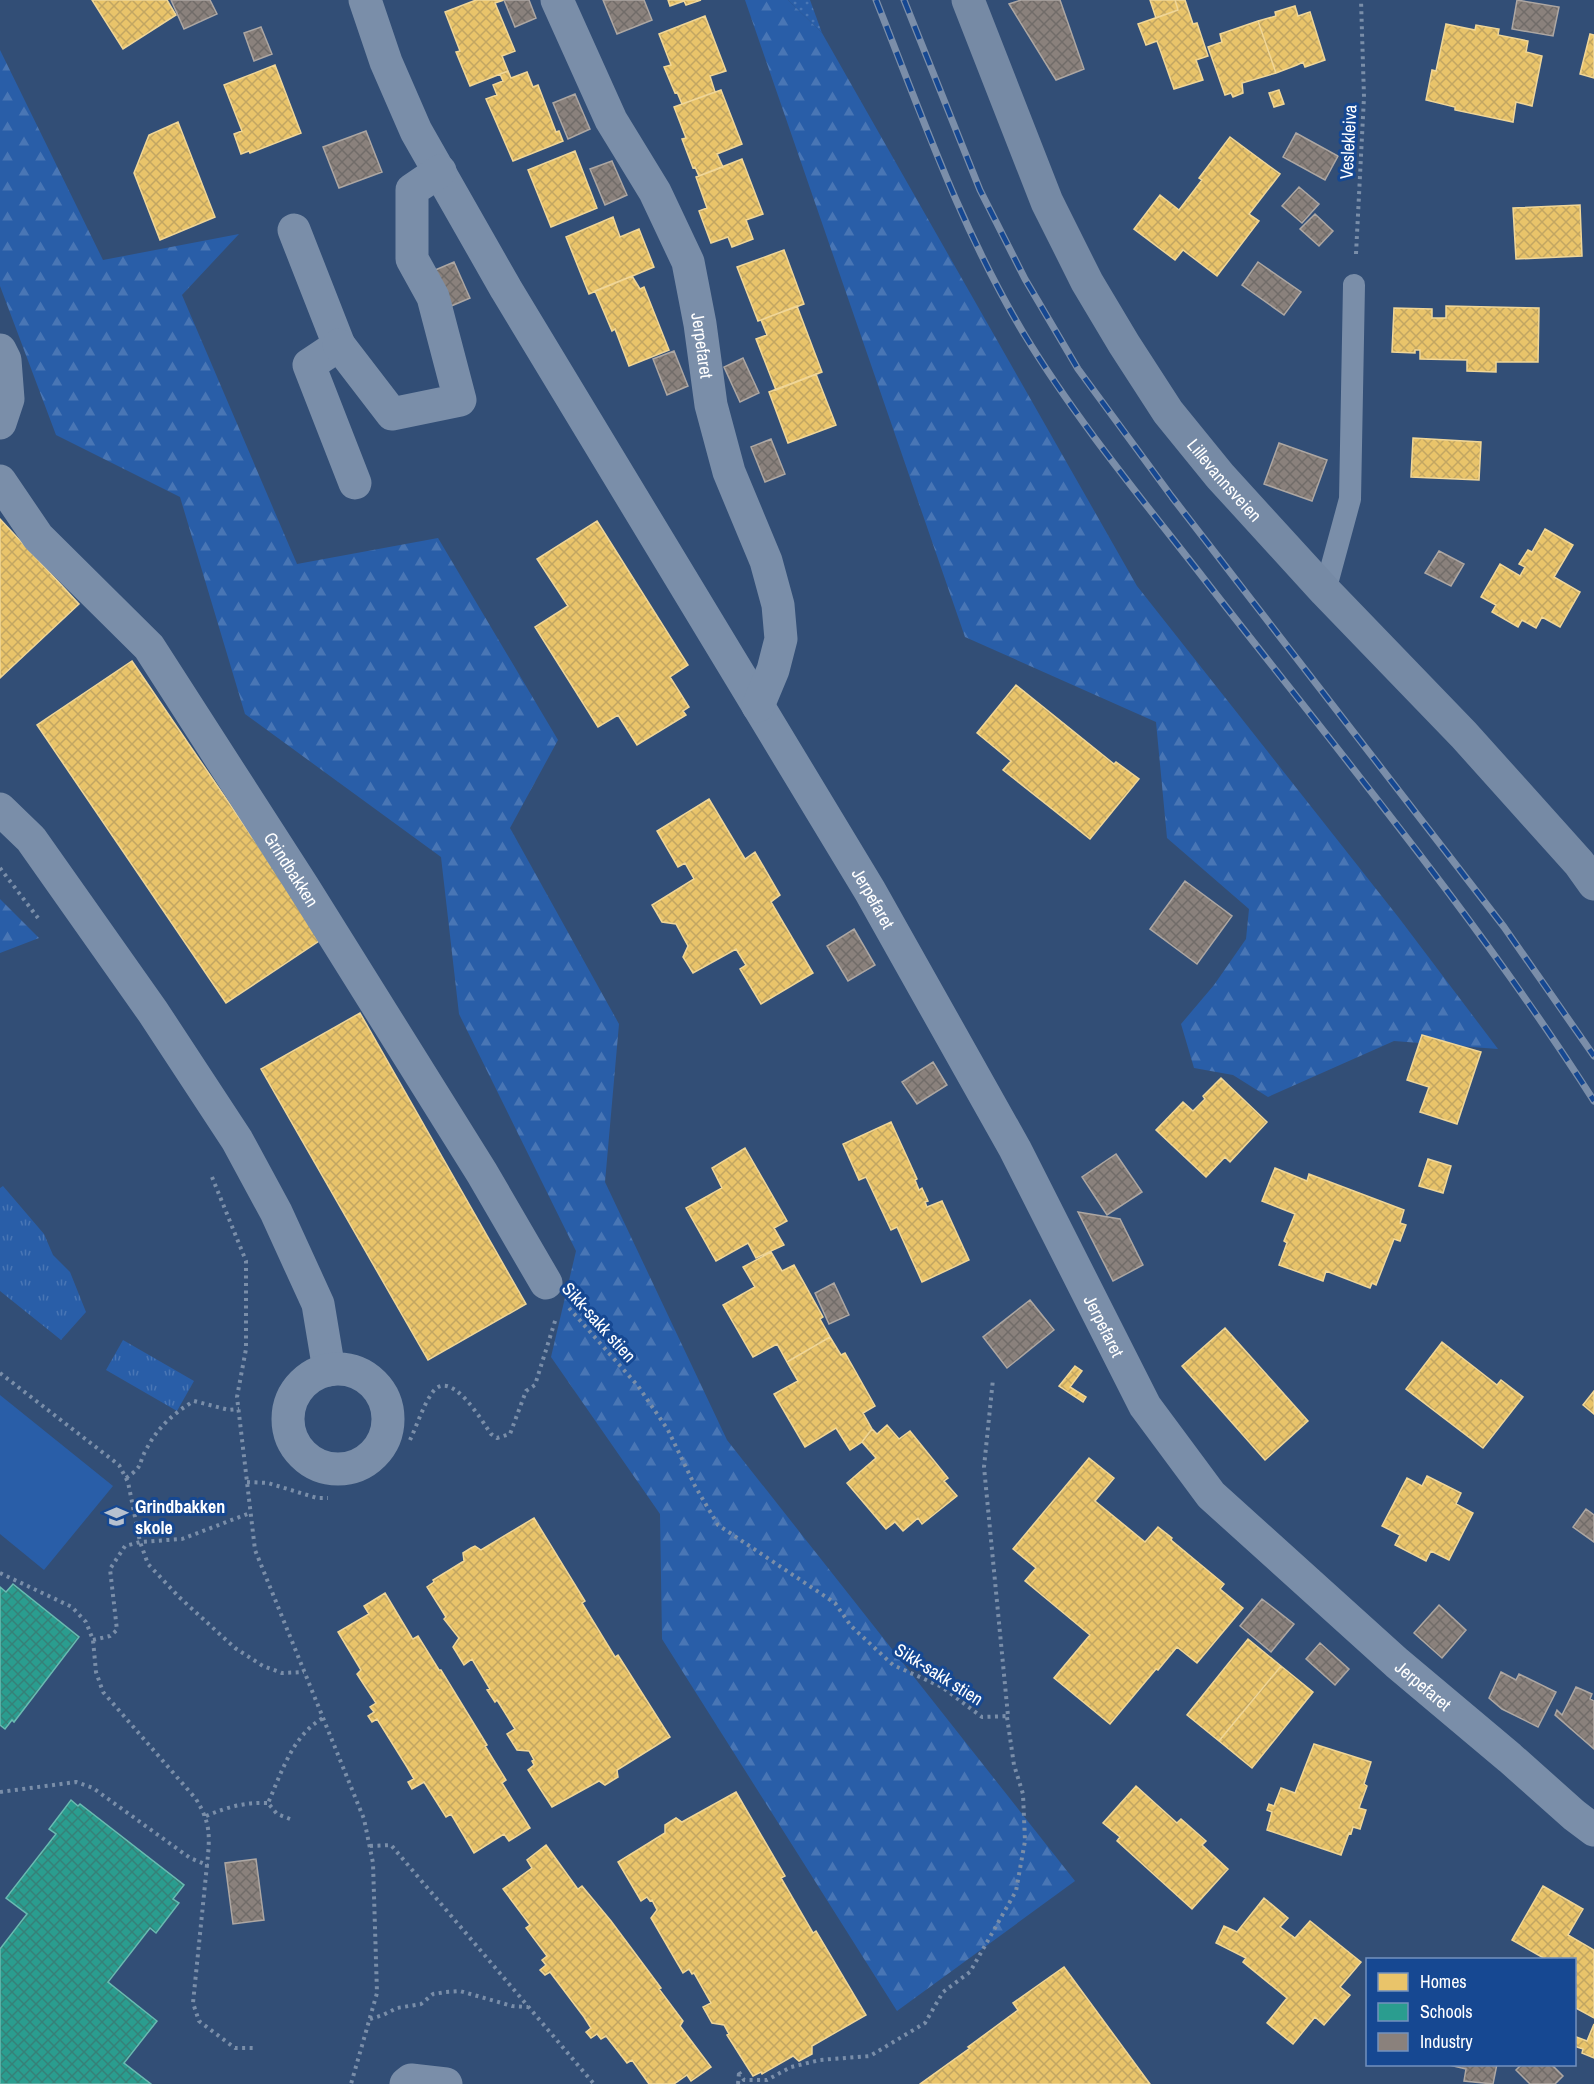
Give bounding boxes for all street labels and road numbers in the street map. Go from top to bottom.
street label: Veslekleiva [1334,104,1362,180]
street label: Jerpefaret [685,310,720,380]
street label: Lillevannsveien [1182,433,1268,527]
street label: Grindbakken [258,827,325,911]
street label: Jerpefaret [846,863,901,933]
street label: Sikk-sakk stien [556,1276,642,1368]
street label: Jerpefaret [1078,1290,1131,1361]
street label: Sikk-sakk stien [890,1637,988,1711]
street label: Jerpefaret [1390,1654,1457,1716]

